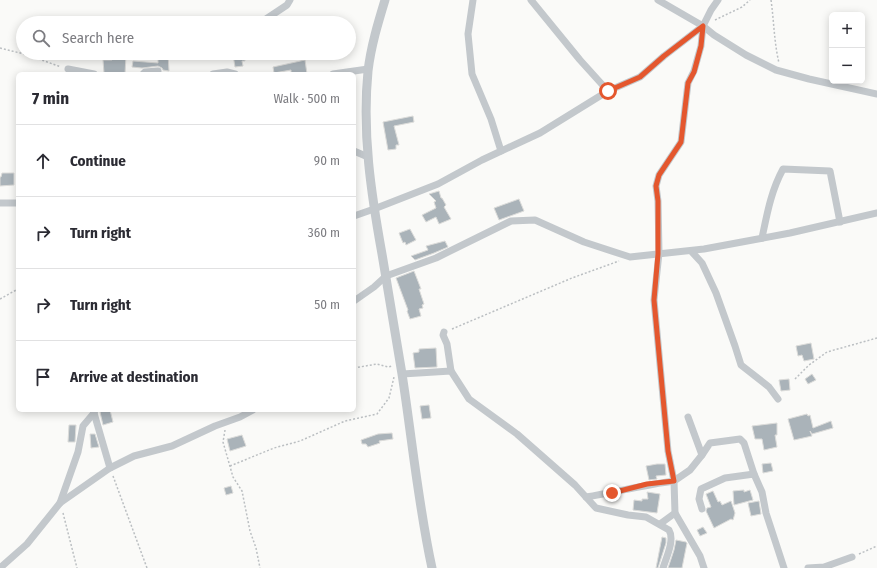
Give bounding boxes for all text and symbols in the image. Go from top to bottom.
map controls [829,12,865,84]
button: + [829,12,865,48]
search box [16,16,356,60]
icon: search [30,27,52,49]
text: Search here [62,29,134,47]
button: − [829,48,865,84]
route start [599,82,617,100]
text: 7 min [32,88,69,109]
text: Walk · 500 m [273,91,340,106]
icon: ahead [32,150,54,172]
text: Continue [70,152,126,170]
text: 90 m [314,153,340,168]
icon: right [32,222,54,244]
text: Turn right [70,224,131,242]
text: 360 m [308,225,340,240]
icon: right [32,294,54,316]
text: Turn right [70,296,131,314]
text: 50 m [314,297,340,312]
icon: arrive [32,366,54,388]
text: Arrive at destination [70,368,198,386]
route end [603,484,621,502]

